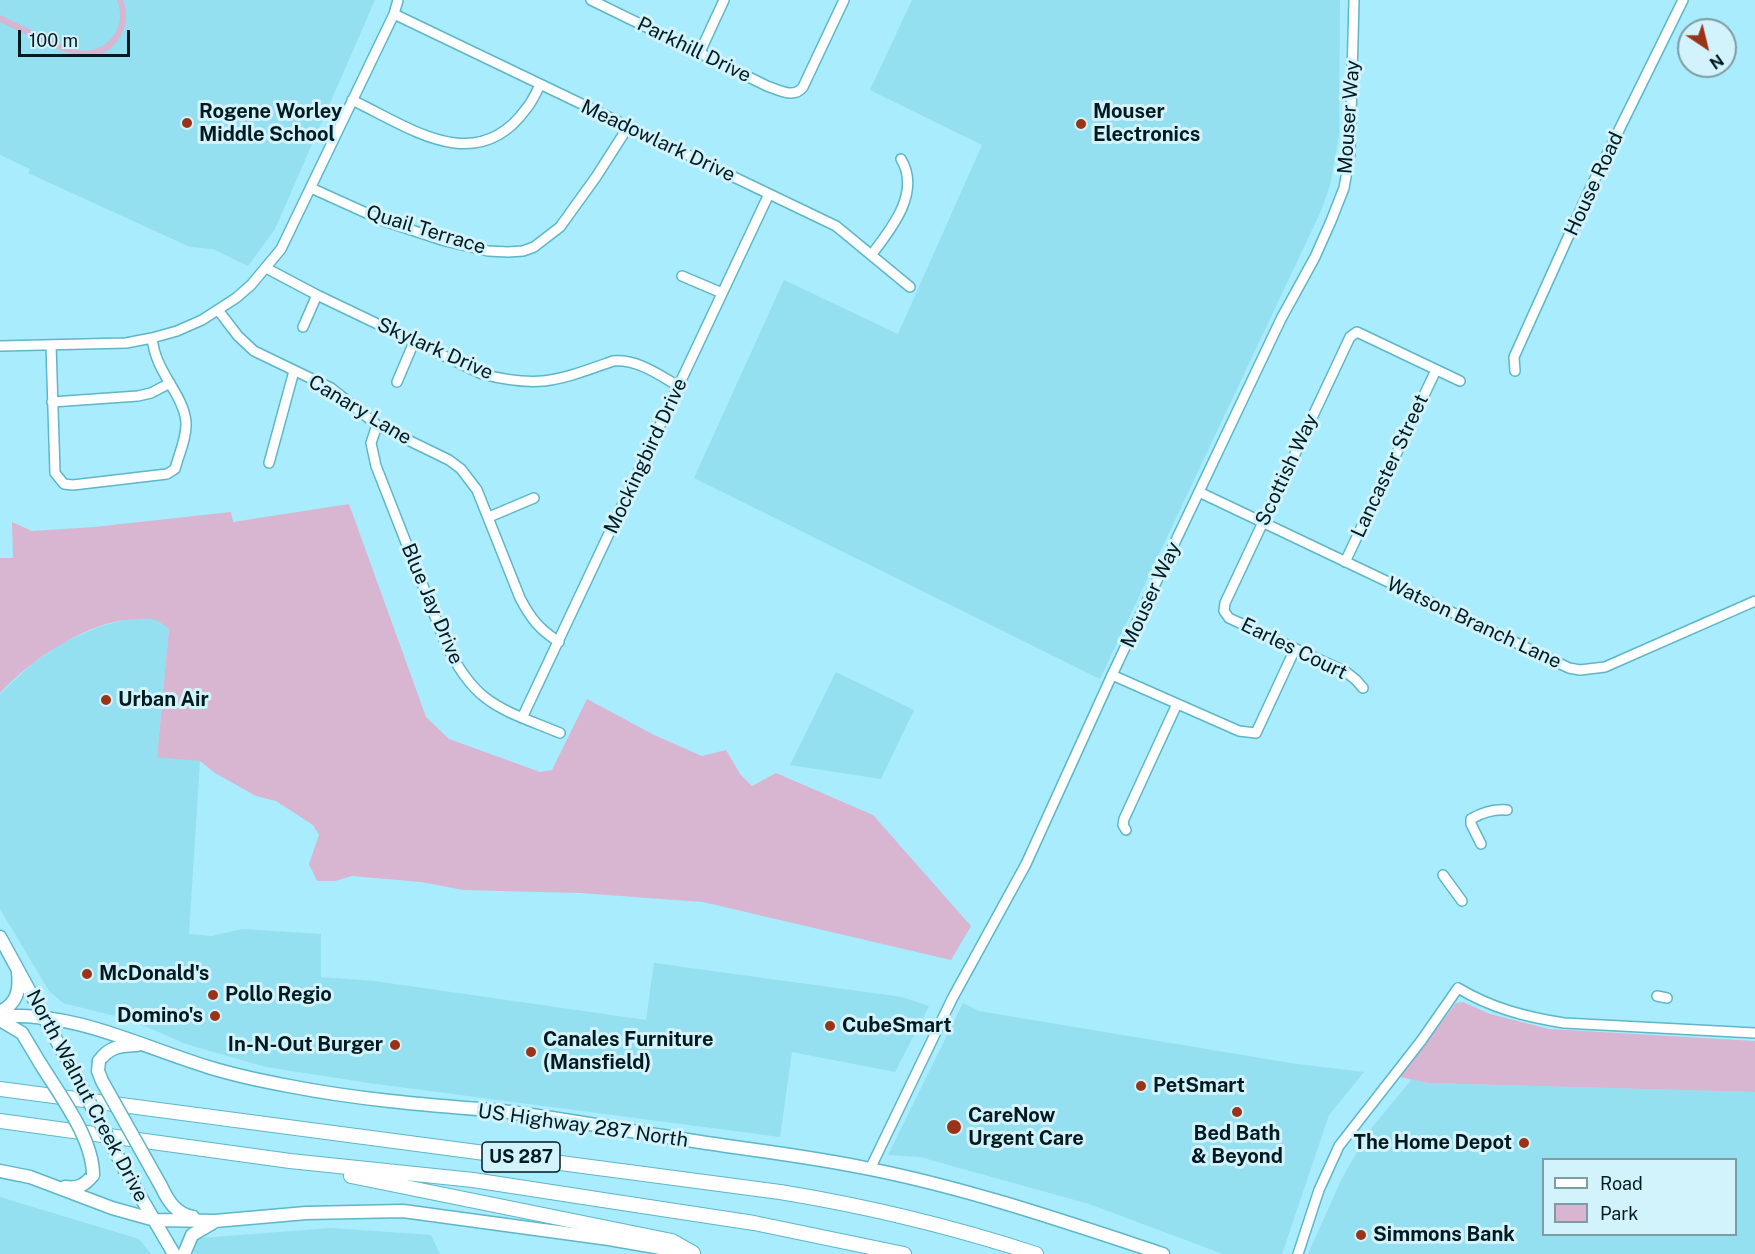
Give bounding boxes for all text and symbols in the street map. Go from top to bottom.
street label: Parkhill Drive [633,12,755,88]
scale bar [21,18,134,56]
north arrow [1677,18,1737,78]
text: 100 m [29,30,78,51]
text: N [1706,50,1727,73]
street label: Mouser Way [1333,59,1365,175]
street label: Meadowlark Drive [577,95,739,187]
place label: Rogene Worley Middle School [199,100,342,147]
place label: Mouser Electronics [1093,100,1200,147]
marker: Rogene Worley Middle School [180,116,194,130]
marker: Mouser Electronics [1074,117,1088,131]
street label: House Road [1560,128,1628,240]
street label: Quail Terrace [363,200,489,260]
street label: Skylark Drive [373,313,497,385]
street label: Canary Lane [304,370,416,450]
street label: Mockingbird Drive [599,374,693,538]
street label: Lancaster Street [1346,391,1434,541]
street label: Scottish Way [1251,410,1323,530]
street label: Mouser Way [1116,538,1186,652]
street label: Blue Jay Drive [396,540,468,668]
street label: Watson Branch Lane [1383,572,1565,674]
street label: Earles Court [1237,613,1351,685]
place label: Urban Air [118,688,209,712]
marker: Urban Air [99,693,113,707]
place label: McDonald's [99,962,209,986]
marker: McDonald's [80,967,94,981]
place label: Pollo Regio [225,983,332,1007]
street label: North Walnut Creek Drive [21,986,153,1206]
marker: Pollo Regio [206,988,220,1002]
place label: Domino's [117,1004,203,1028]
marker: Domino's [208,1009,222,1023]
place label: CubeSmart [842,1014,952,1038]
marker: CubeSmart [823,1019,837,1033]
place label: Canales Furniture (Mansfield) [543,1028,713,1075]
place label: In-N-Out Burger [228,1033,383,1057]
marker: In-N-Out Burger [388,1038,402,1052]
marker: Canales Furniture (Mansfield) [524,1045,538,1059]
place label: PetSmart [1153,1074,1245,1098]
marker: PetSmart [1134,1079,1148,1093]
street label: US Highway 287 North [476,1099,690,1153]
place label: CareNow Urgent Care [968,1104,1084,1151]
marker: Bed Bath & Beyond [1230,1105,1244,1119]
marker: CareNow Urgent Care [945,1118,963,1136]
place label: Bed Bath & Beyond [1191,1122,1283,1169]
place label: The Home Depot [1354,1131,1512,1155]
marker: The Home Depot [1517,1136,1531,1150]
road number: US 287 [482,1142,560,1172]
legend [1542,1158,1737,1236]
text: Road [1600,1173,1643,1194]
text: Park [1600,1203,1638,1224]
place label: Simmons Bank [1373,1223,1515,1247]
marker: Simmons Bank [1354,1228,1368,1242]

